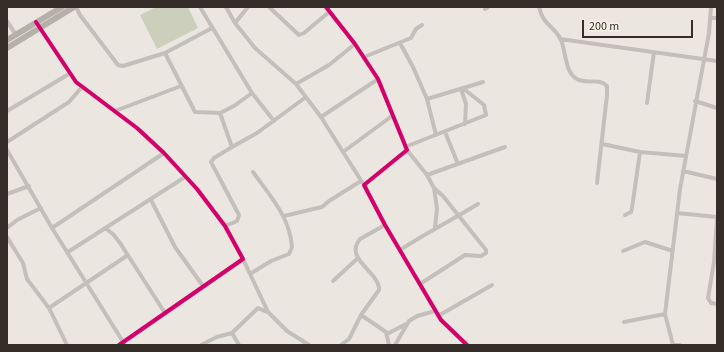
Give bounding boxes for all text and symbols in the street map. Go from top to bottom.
scale bar [584,12,695,38]
text: 200 m [589,18,619,35]

